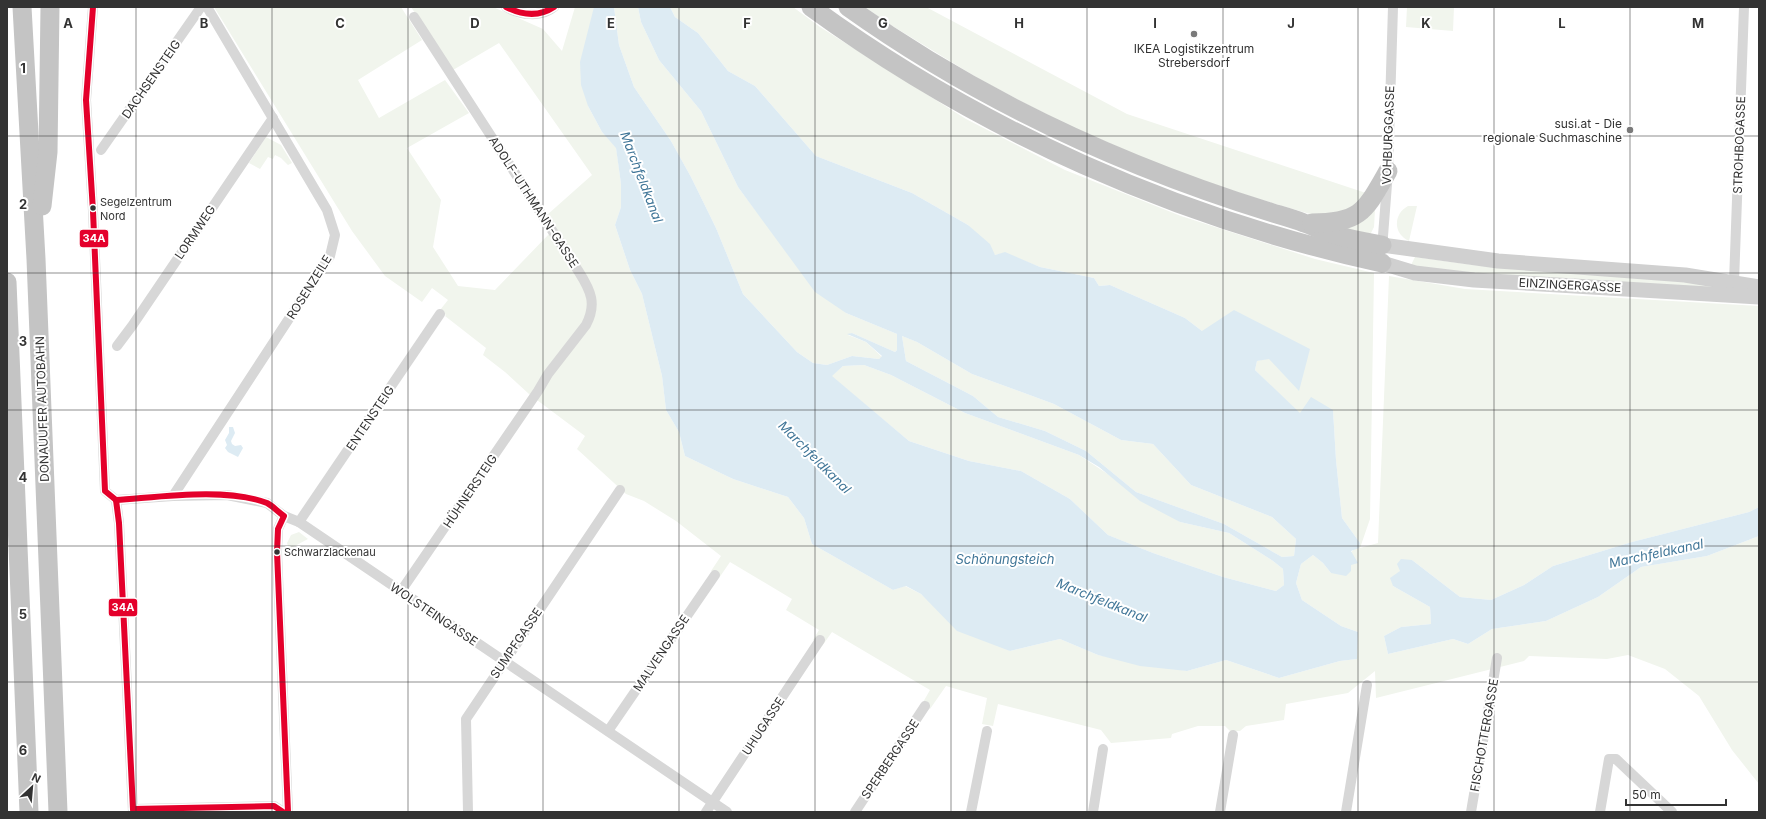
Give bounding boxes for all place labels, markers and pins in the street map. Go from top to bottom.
marker: IKEA Logistikzentrum Strebersdorf [1189,29,1199,39]
place label: IKEA Logistikzentrum Strebersdorf [1134,41,1254,70]
place label: susi.at - Die regionale Suchmaschine [1483,116,1622,145]
marker: susi.at - Die regionale Suchmaschine [1625,125,1635,135]
place label: Segelzentrum Nord [100,195,172,223]
marker: Segelzentrum Nord [88,203,98,213]
place label: Schwarzlackenau [284,545,376,559]
marker: Schwarzlackenau [272,547,282,557]

